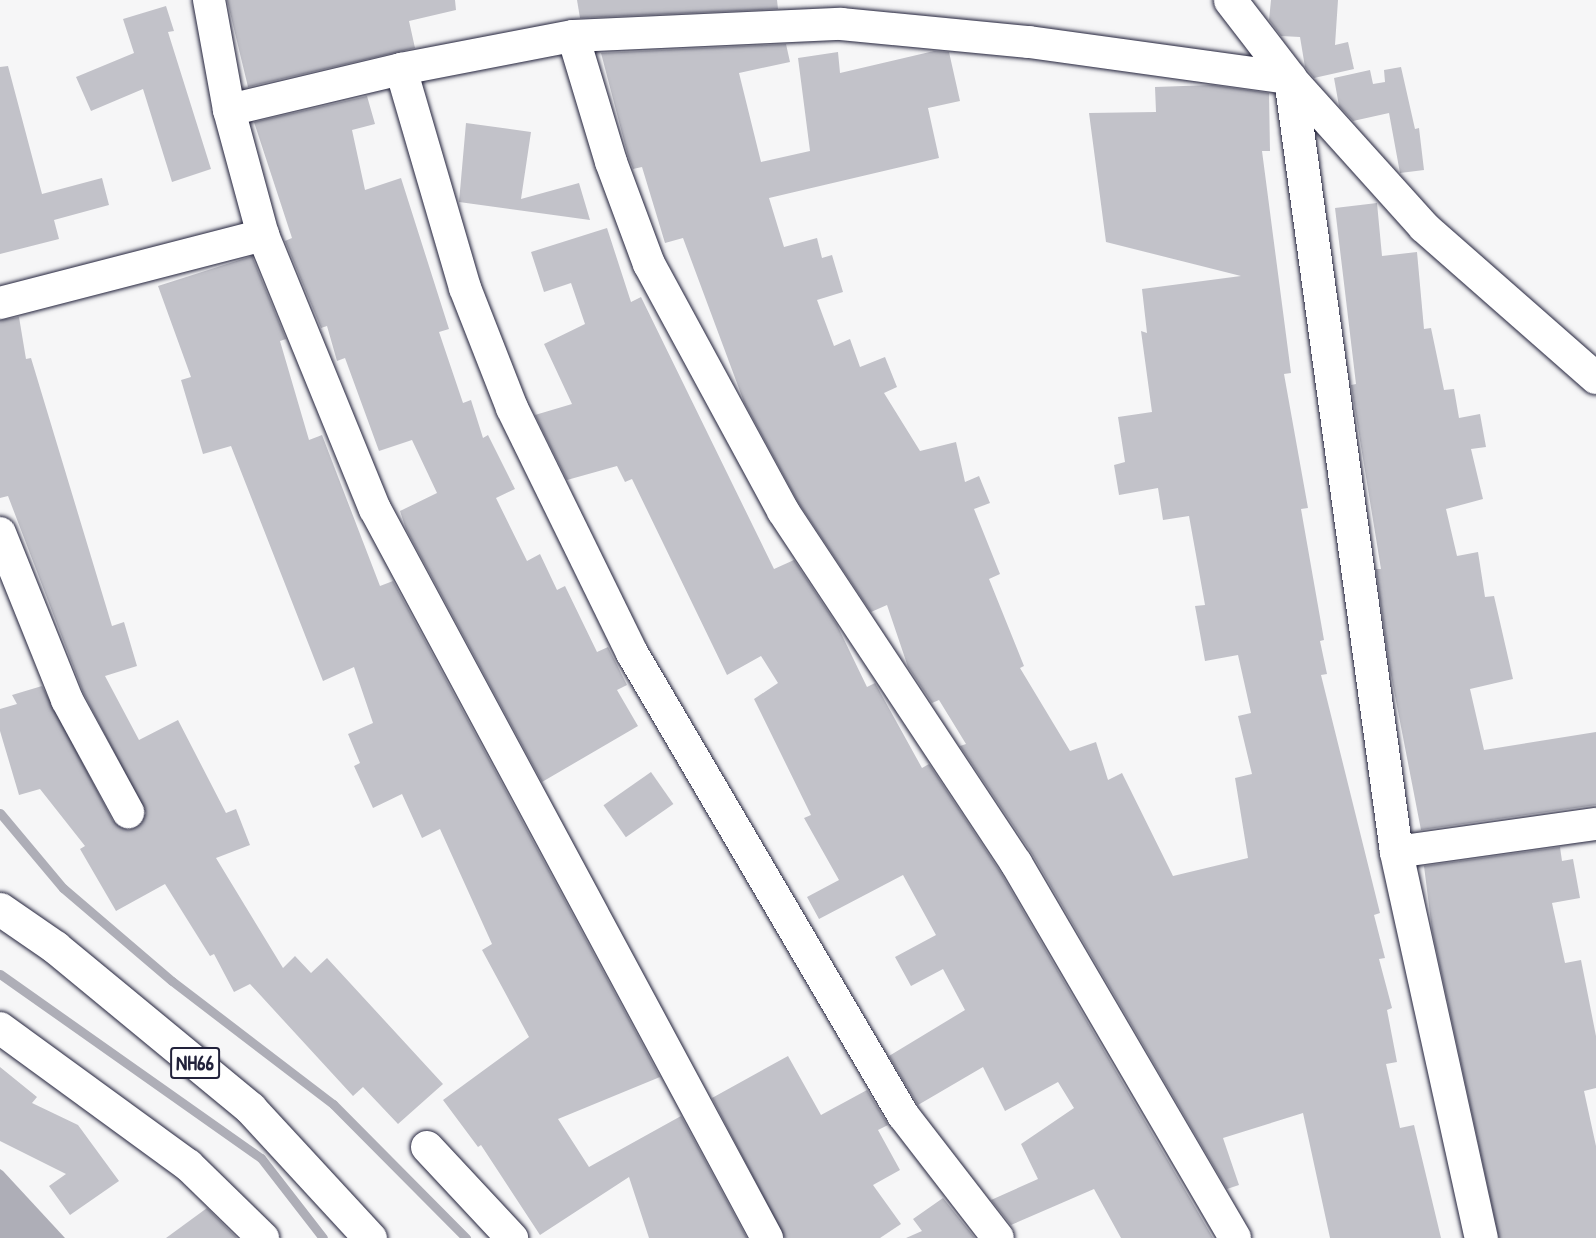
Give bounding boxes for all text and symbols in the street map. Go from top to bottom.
road number: NH66 [170,1045,220,1081]

